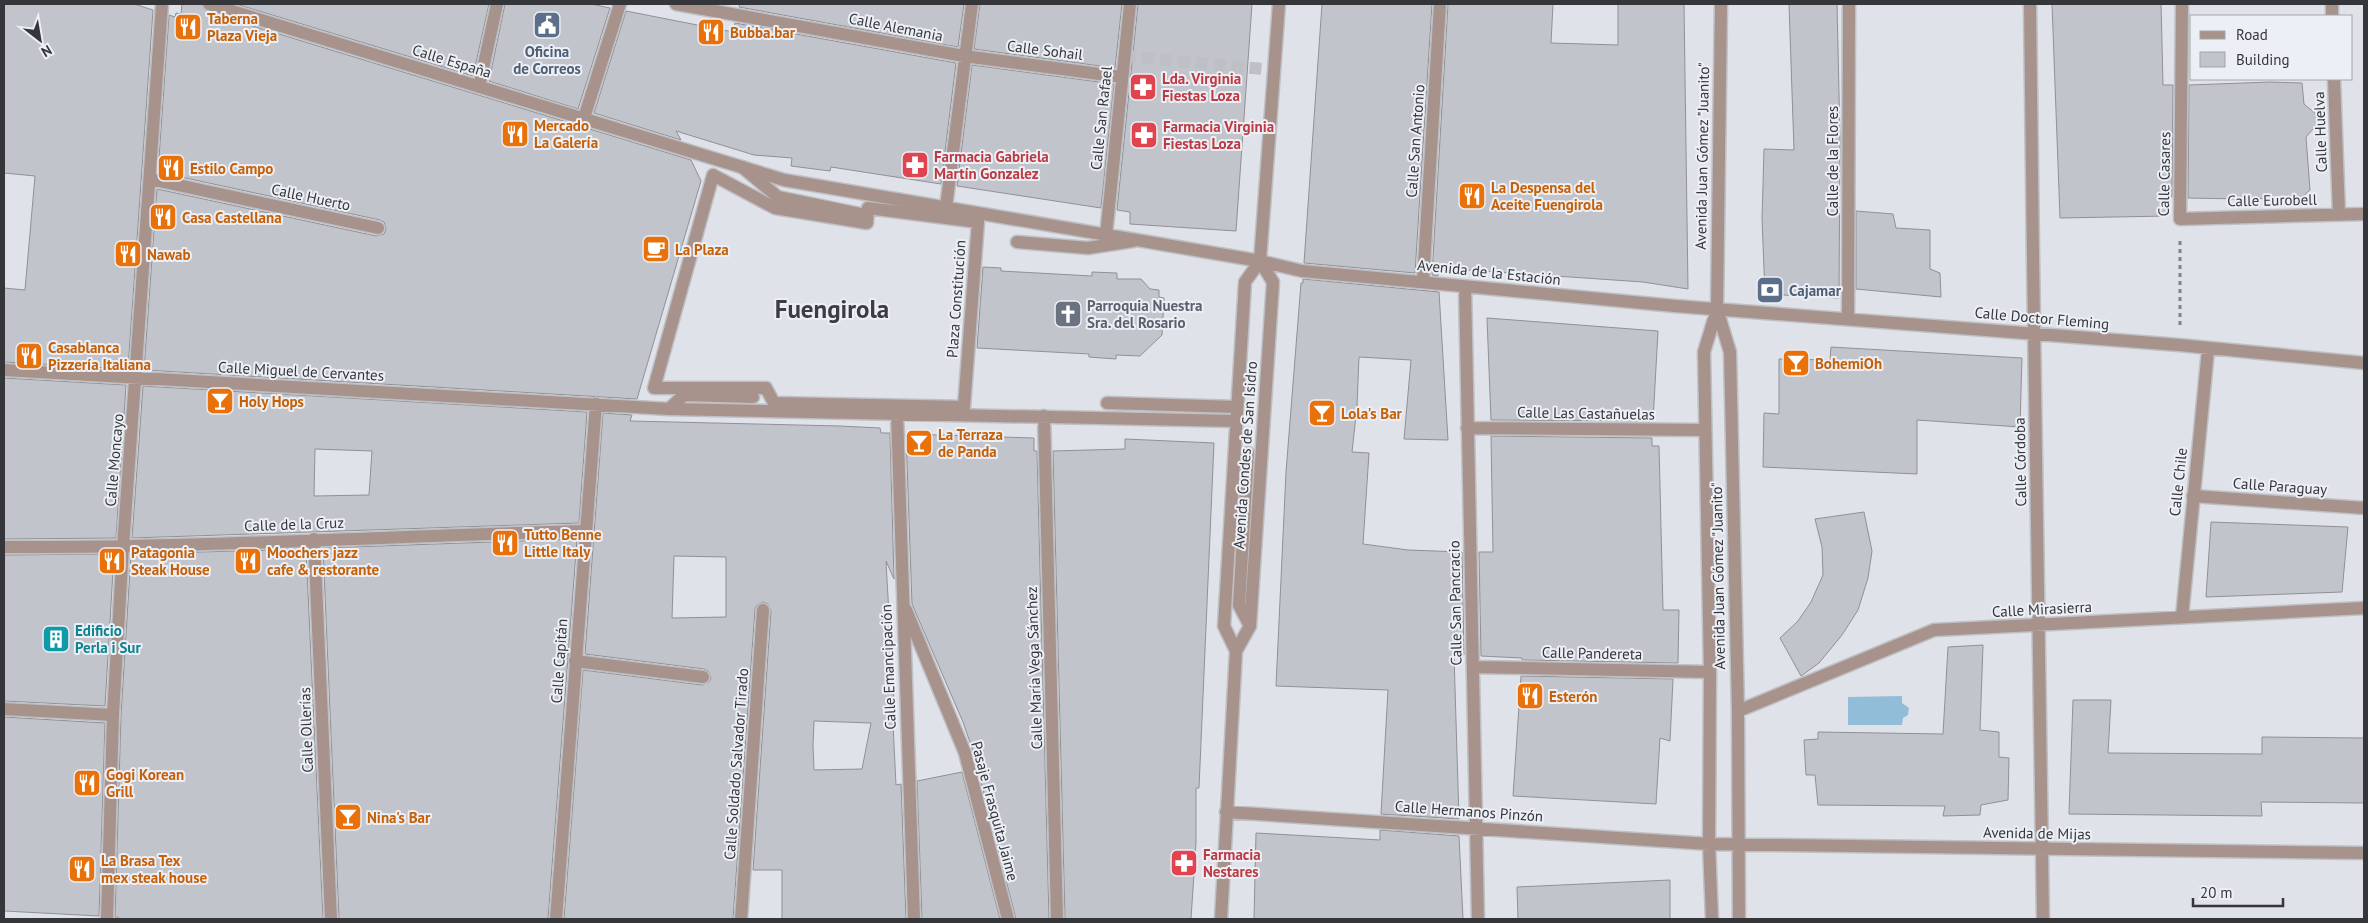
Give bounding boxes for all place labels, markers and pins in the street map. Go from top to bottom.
place label: Taberna Plaza Vieja [207,9,277,45]
public building icon: Oficina de Correos [532,10,562,40]
restaurant icon: Taberna Plaza Vieja [173,12,203,42]
restaurant icon: Bubba.bar [696,17,726,47]
place label: Bubba.bar [730,23,796,42]
place label: Oficina de Correos [513,42,581,78]
place label: Lda. Virginia Fiestas Loza [1162,69,1241,105]
pharmacy icon: Lda. Virginia Fiestas Loza [1128,72,1158,102]
place label: Mercado La Galería [534,116,598,152]
place label: Farmacia Virginia Fiestas Loza [1163,117,1274,153]
restaurant icon: Mercado La Galería [500,119,530,149]
pharmacy icon: Farmacia Virginia Fiestas Loza [1129,120,1159,150]
place label: Farmacia Gabriela Martín Gonzalez [934,147,1049,183]
pharmacy icon: Farmacia Gabriela Martín Gonzalez [900,150,930,180]
restaurant icon: Estilo Campo [156,153,186,183]
place label: Estilo Campo [190,159,273,178]
place label: La Despensa del Aceite Fuengirola [1491,178,1603,214]
restaurant icon: La Despensa del Aceite Fuengirola [1457,181,1487,211]
restaurant icon: Casa Castellana [148,202,178,232]
place label: Casa Castellana [182,208,282,227]
cafe icon: La Plaza [641,234,671,264]
restaurant icon: Nawab [113,239,143,269]
place label: La Plaza [675,240,729,259]
place label: Nawab [147,245,191,264]
bank icon: Cajamar [1755,275,1785,305]
place label: Cajamar [1789,281,1842,300]
place label: Parroquia Nuestra Sra. del Rosario [1087,296,1202,332]
church icon: Parroquia Nuestra Sra. del Rosario [1053,299,1083,329]
place label: Casablanca Pizzería Italiana [48,338,151,374]
restaurant icon: Casablanca Pizzería Italiana [14,341,44,371]
bar icon: BohemiOh [1781,348,1811,378]
place label: BohemiOh [1815,354,1882,373]
bar icon: Holy Hops [205,386,235,416]
place label: Holy Hops [239,392,304,411]
bar icon: Lola's Bar [1307,398,1337,428]
place label: Lola's Bar [1341,404,1403,423]
place label: La Terraza de Panda [938,425,1003,461]
bar icon: La Terraza de Panda [904,428,934,458]
place label: Tutto Benne Little Italy [524,525,602,561]
restaurant icon: Tutto Benne Little Italy [490,528,520,558]
place label: Patagonia Steak House [131,543,210,579]
place label: Moochers jazz cafe & restorante [267,543,380,579]
restaurant icon: Patagonia Steak House [97,546,127,576]
restaurant icon: Moochers jazz cafe & restorante [233,546,263,576]
place label: Edificio Perla i Sur [75,621,141,657]
building icon: Edificio Perla i Sur [41,624,71,654]
restaurant icon: Esterón [1515,681,1545,711]
place label: Esterón [1549,687,1597,706]
place label: Gogi Korean Grill [106,765,184,801]
restaurant icon: Gogi Korean Grill [72,768,102,798]
bar icon: Nina's Bar [333,802,363,832]
place label: Nina's Bar [367,808,431,827]
place label: Farmacia Nestares [1203,845,1261,881]
pharmacy icon: Farmacia Nestares [1169,848,1199,878]
place label: La Brasa Tex mex steak house [101,851,207,887]
restaurant icon: La Brasa Tex mex steak house [67,854,97,884]

